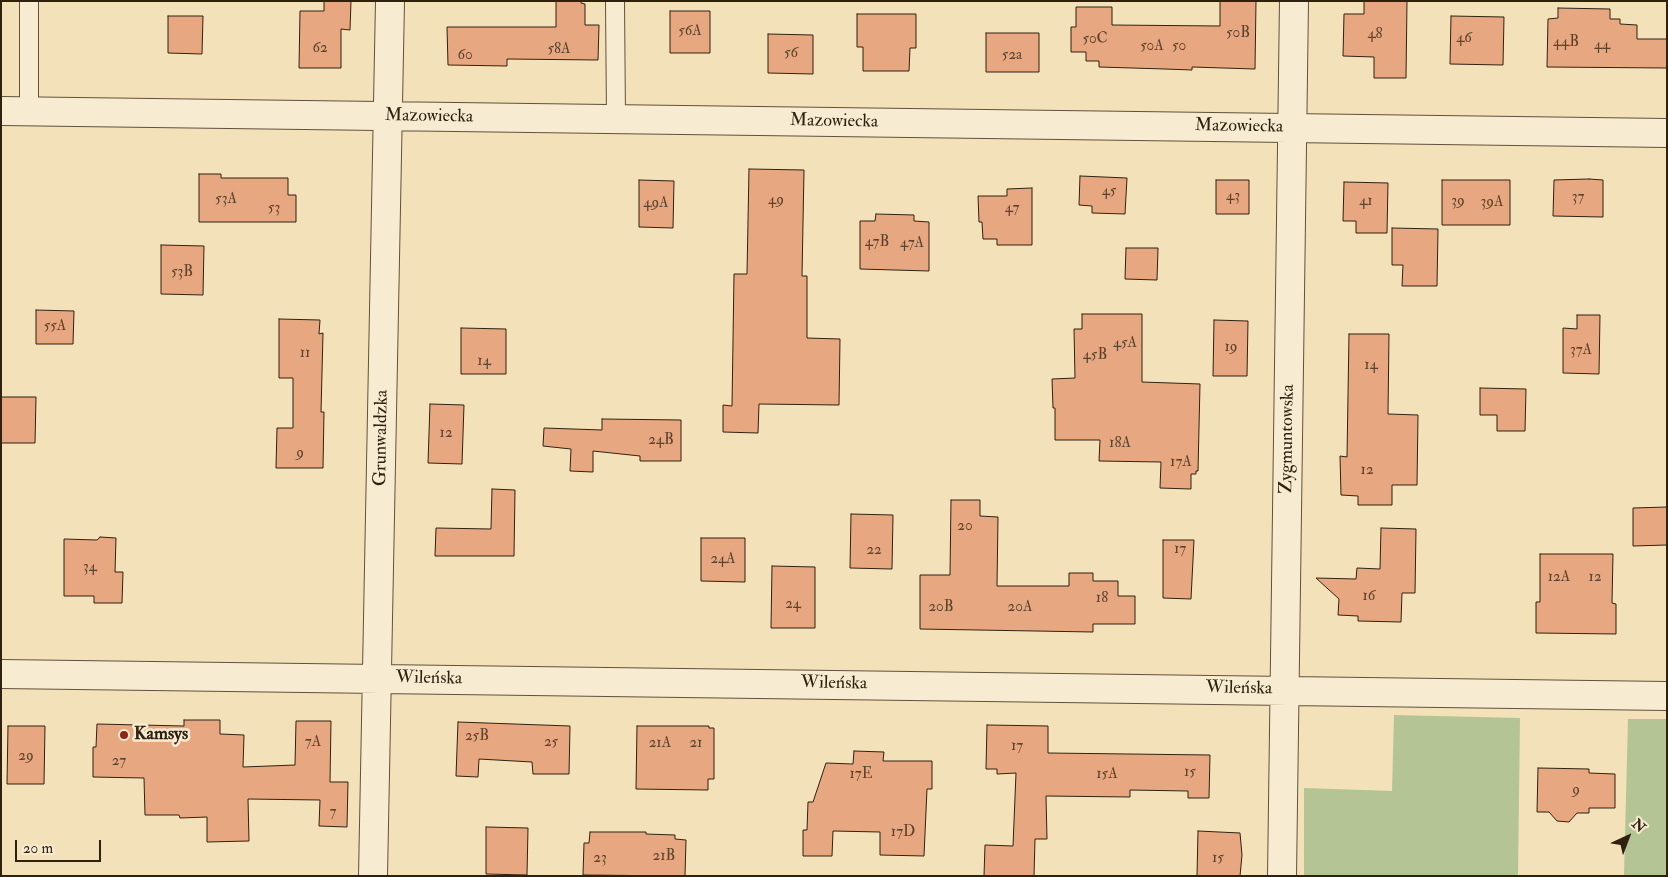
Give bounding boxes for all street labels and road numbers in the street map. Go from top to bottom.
street label: Mazowiecka [385,105,473,129]
street label: Mazowiecka [790,110,878,134]
street label: Mazowiecka [1195,115,1283,139]
street label: Zygmuntowska [1276,384,1300,494]
street label: Grunwaldzka [370,390,394,486]
street label: Wileńska [396,668,462,690]
street label: Wileńska [801,673,867,695]
street label: Wileńska [1206,678,1272,700]

